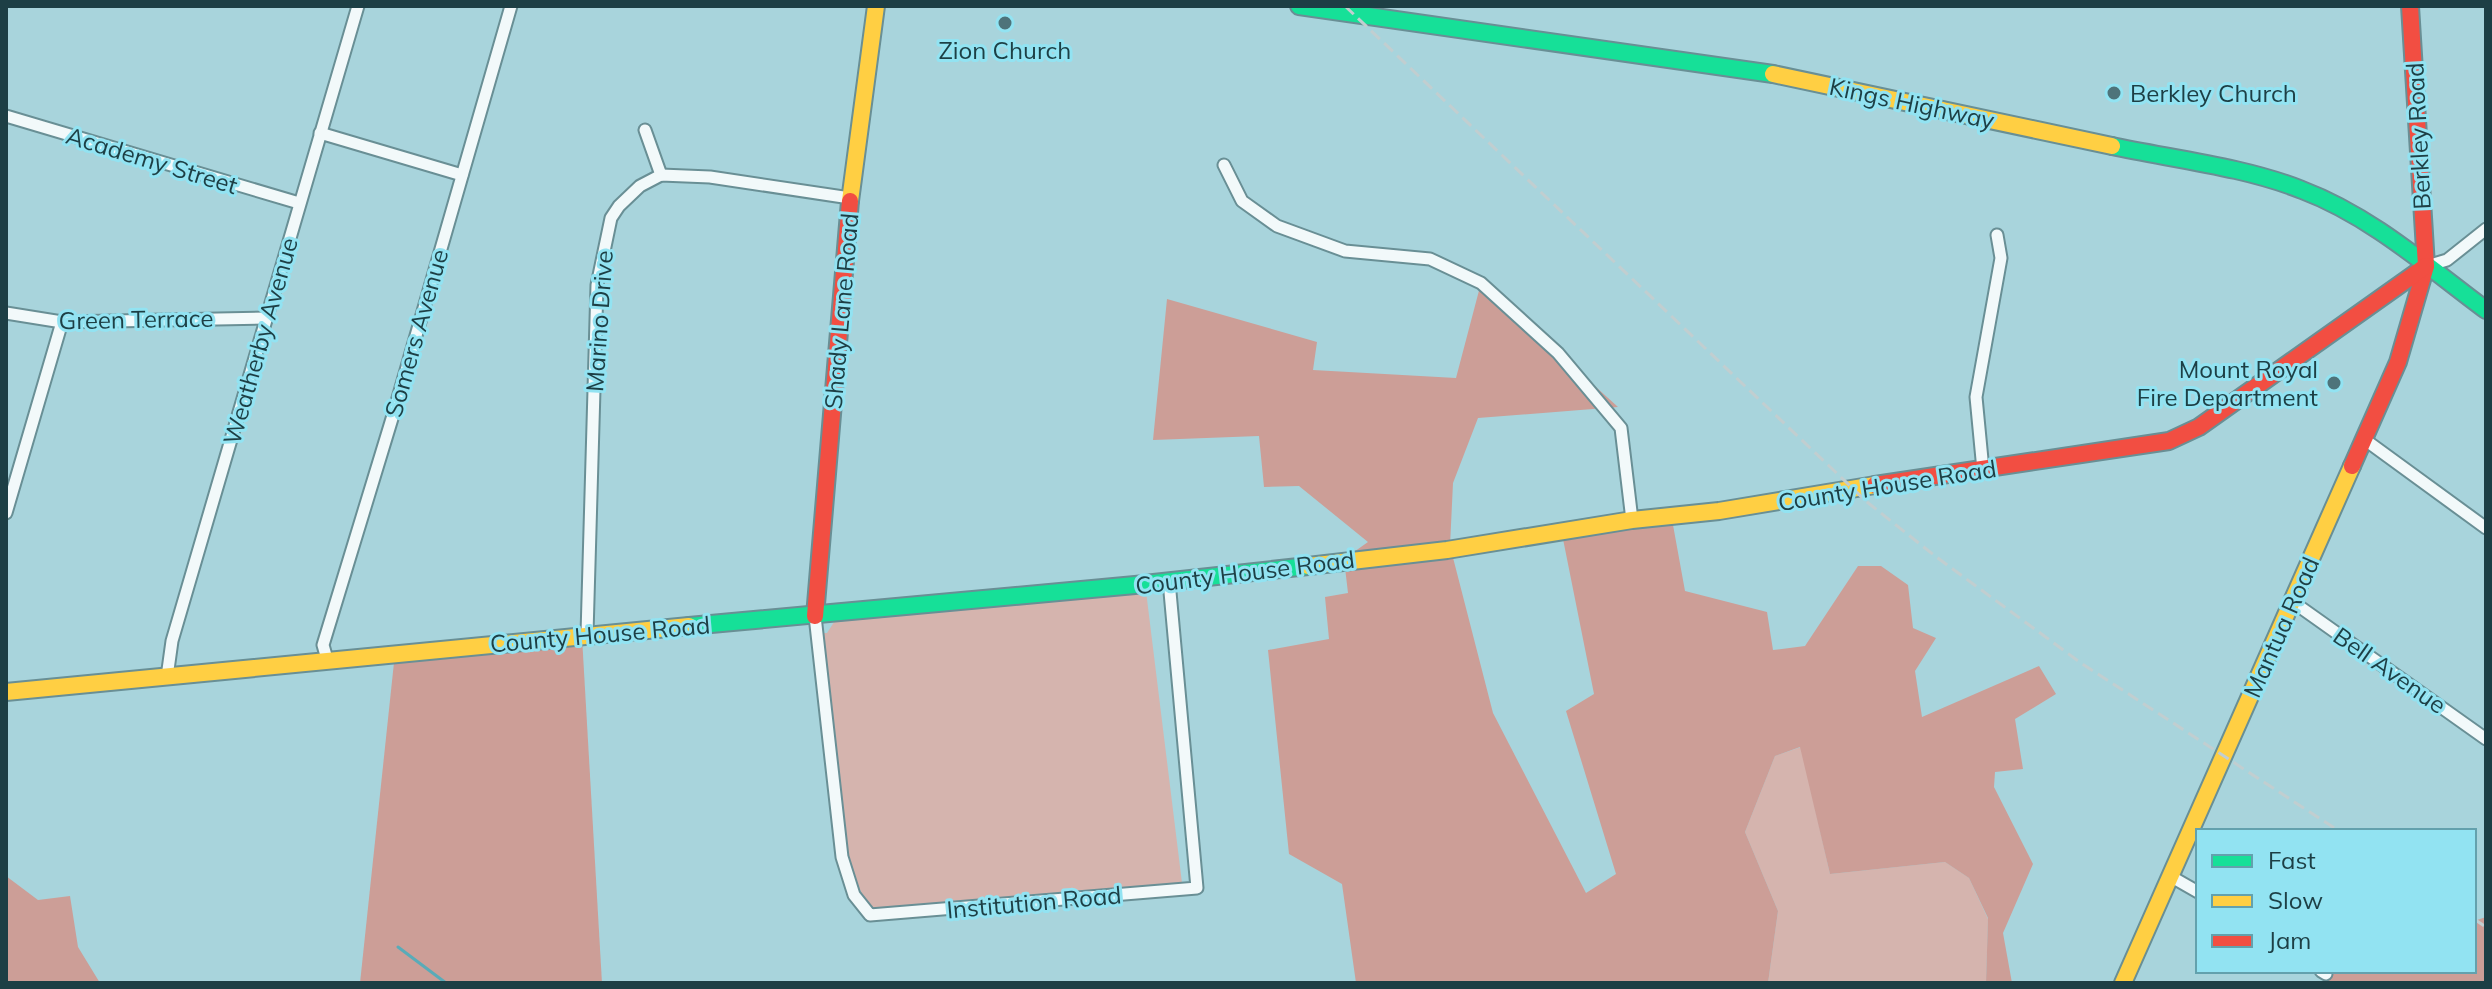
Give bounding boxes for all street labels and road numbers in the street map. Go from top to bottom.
street label: Berkley Road [2399,62,2437,210]
street label: Kings Highway [1827,71,1997,135]
street label: Academy Street [63,120,241,200]
street label: Shady Lane Road [817,212,865,410]
street label: Weatherby Avenue [216,234,304,448]
street label: Somers Avenue [378,246,454,420]
street label: Marino Drive [579,249,619,393]
street label: Green Terrace [58,303,214,335]
street label: County House Road [1776,453,1998,517]
street label: County House Road [1134,544,1356,600]
street label: Mantua Road [2237,552,2325,702]
street label: County House Road [489,609,711,659]
street label: Bell Avenue [2328,620,2452,720]
street label: Institution Road [945,879,1123,925]

